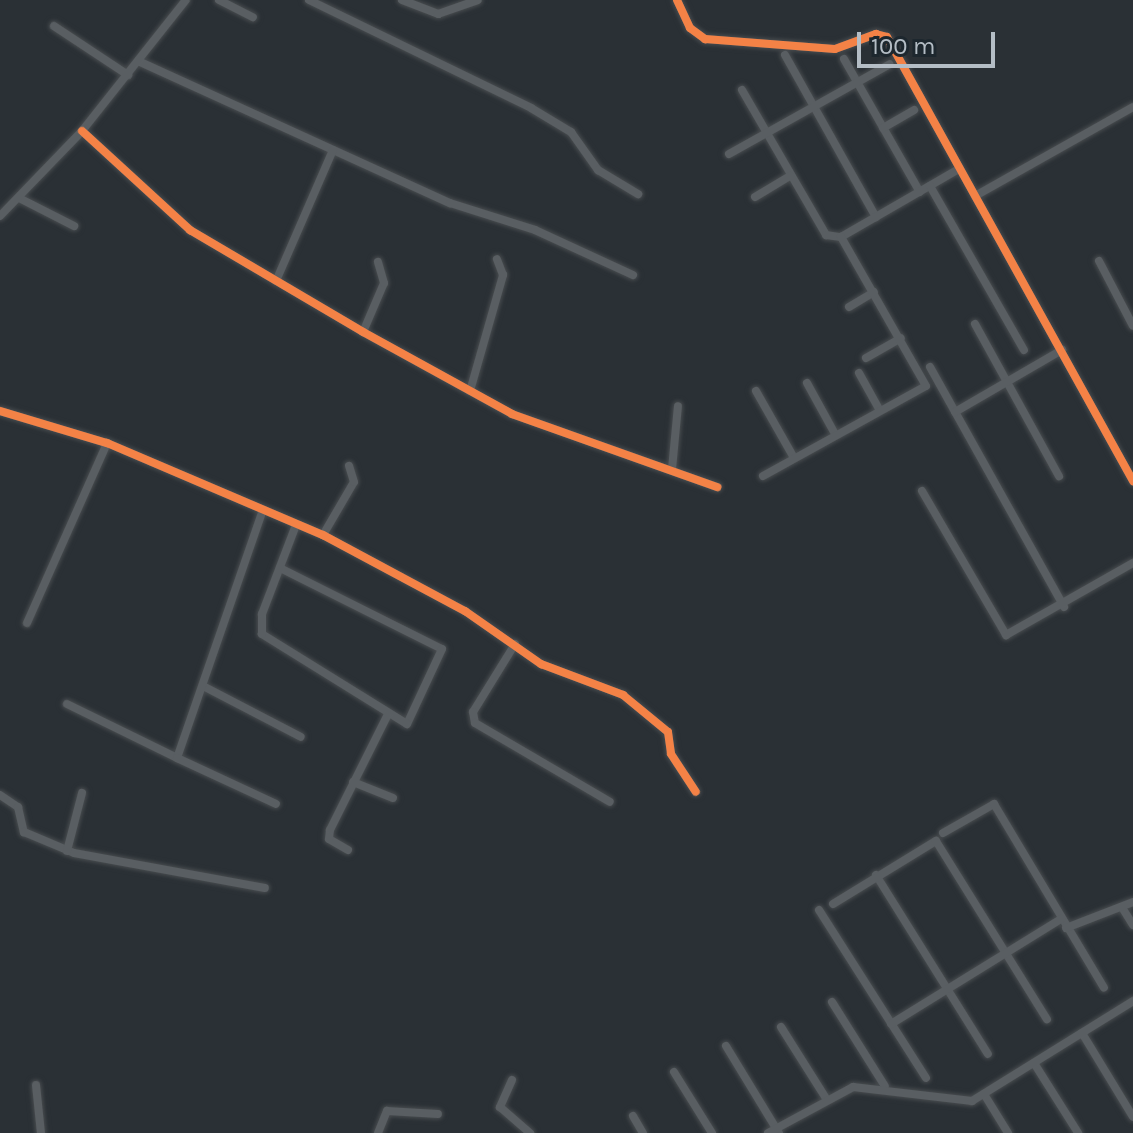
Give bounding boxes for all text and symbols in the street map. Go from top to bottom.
scale bar [861,16,999,66]
text: 100 m [871,32,936,60]

